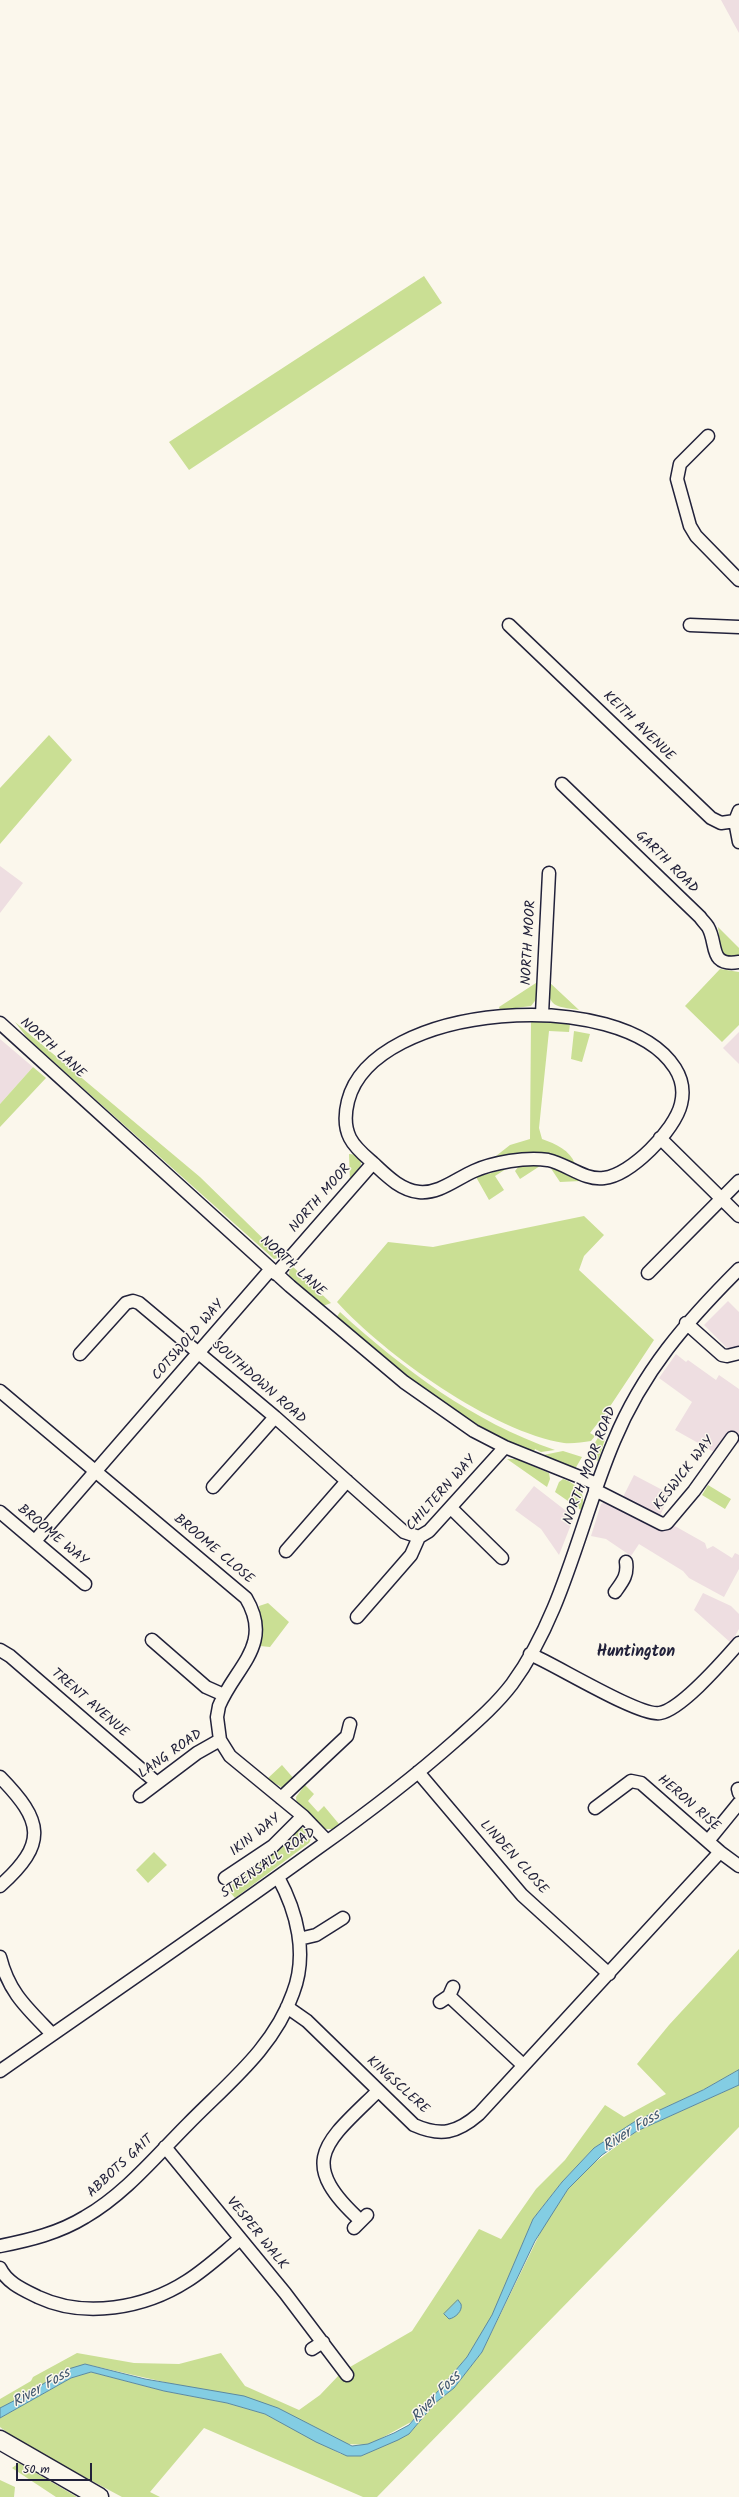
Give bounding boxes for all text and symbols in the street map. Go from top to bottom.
street label: KEITH AVENUE [599,688,677,766]
street label: GARTH ROAD [631,828,701,898]
street label: NORTH MOOR [519,900,541,986]
street label: NORTH LANE [16,1015,88,1083]
street label: NORTH MOOR [287,1161,355,1237]
street label: NORTH LANE [256,1233,328,1301]
street label: COTSWOLD WAY [149,1297,229,1385]
street label: SOUTHDOWN ROAD [208,1338,308,1428]
street label: NORTH MOOR ROAD [561,1405,621,1527]
street label: KESWICK WAY [651,1434,719,1514]
street label: CHILTERN WAY [404,1453,480,1535]
street label: BROOME WAY [13,1502,91,1570]
street label: BROOME CLOSE [170,1512,256,1588]
district label: Huntington [597,1643,675,1663]
street label: TRENT AVENUE [47,1666,131,1742]
street label: LANG ROAD [136,1727,206,1783]
street label: HERON RISE [653,1772,723,1836]
street label: IKIN WAY [227,1811,285,1861]
street label: LINDEN CLOSE [475,1817,551,1899]
street label: STRENSALL ROAD [218,1825,320,1903]
street label: KINGSCLERE [362,2053,432,2119]
water label: River Foss [600,2107,664,2157]
street label: ABBOTS GAIT [84,2132,158,2202]
street label: VESPER WALK [222,2195,290,2273]
water label: River Foss [10,2365,74,2413]
water label: River Foss [408,2369,466,2427]
scale bar [18,2455,94,2481]
text: 50 m [23,2460,50,2479]

